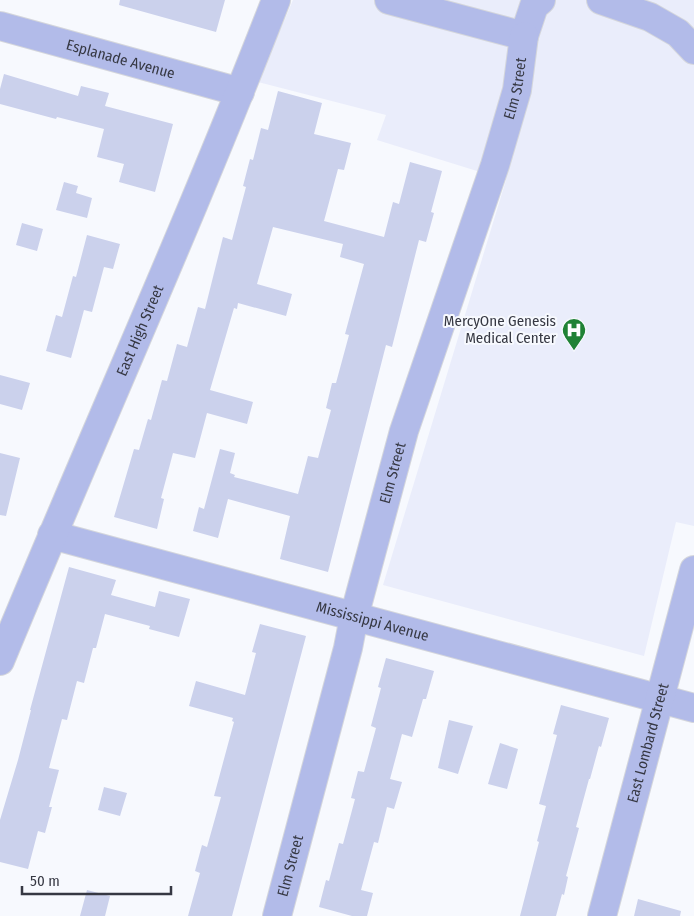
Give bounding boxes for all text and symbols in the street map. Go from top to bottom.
street label: Esplanade Avenue [64,36,177,83]
street label: Elm Street [500,56,530,121]
street label: East High Street [113,282,167,379]
place label: MercyOne Genesis Medical Center [444,312,557,347]
hospital icon: MercyOne Genesis Medical Center [561,317,587,351]
street label: Elm Street [376,440,410,506]
street label: Mississippi Avenue [314,598,431,645]
street label: East Lombard Street [623,681,673,805]
street label: Elm Street [274,833,307,898]
scale bar [22,864,171,896]
text: 50 m [30,872,60,890]

